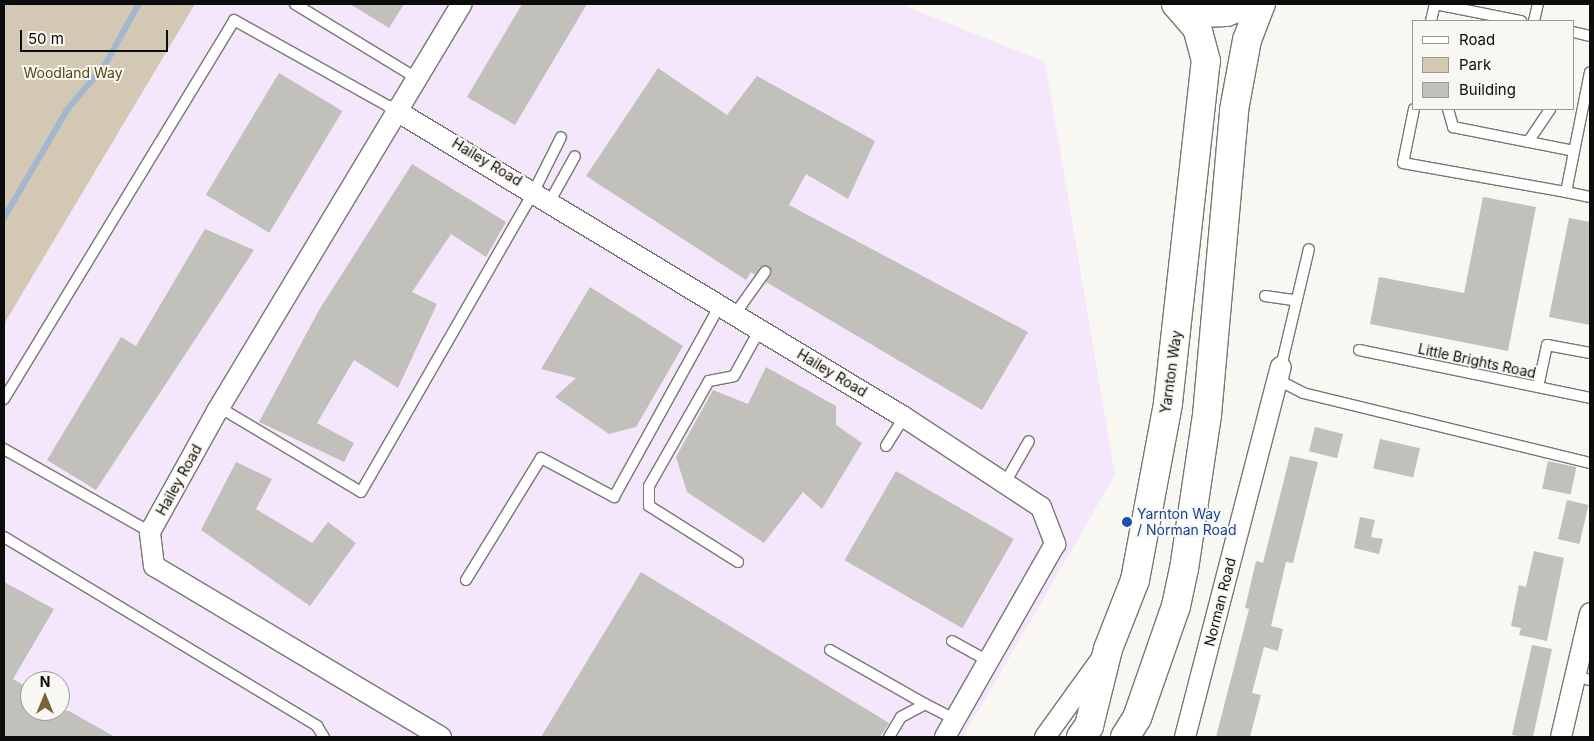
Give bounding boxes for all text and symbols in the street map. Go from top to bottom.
scale bar [22,20,170,52]
legend [1412,20,1574,110]
text: 50 m [28,29,64,48]
text: Road [1459,30,1495,49]
text: Park [1459,55,1491,74]
park label: Woodland Way [23,65,123,81]
text: Building [1459,80,1516,99]
street label: Hailey Road [449,135,525,189]
street label: Yarnton Way [1157,329,1185,415]
street label: Little Brights Road [1417,340,1537,382]
street label: Hailey Road [794,346,870,400]
street label: Hailey Road [153,442,205,518]
place label: Yarnton Way / Norman Road [1137,506,1237,538]
marker: Yarnton Way / Norman Road [1121,516,1133,528]
street label: Norman Road [1201,556,1239,648]
north arrow [20,671,70,721]
text: N [40,673,50,690]

